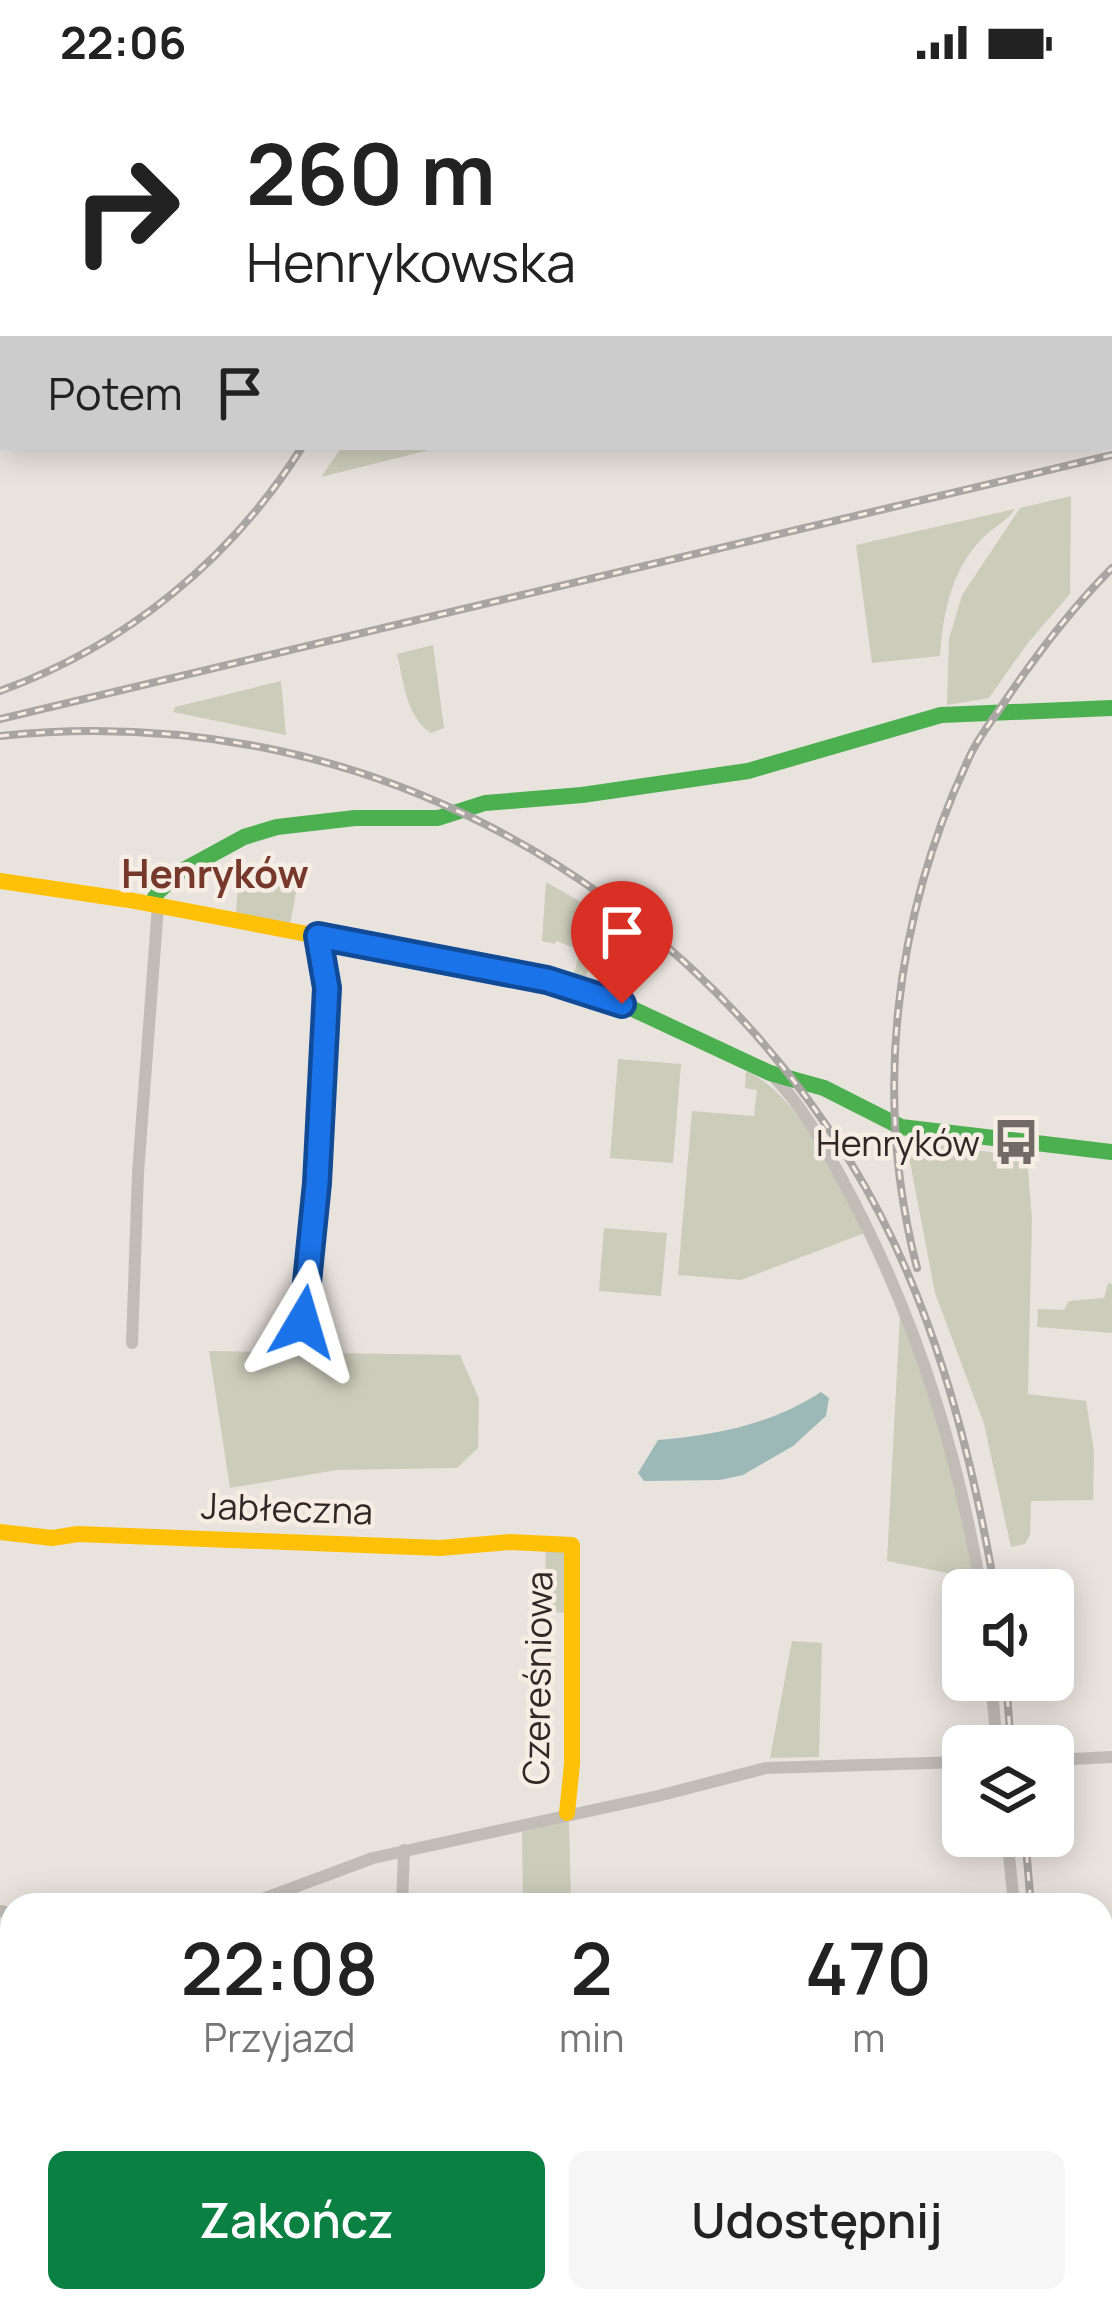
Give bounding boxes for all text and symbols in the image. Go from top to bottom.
text: 22:06 [60,11,187,73]
text: 260 m [246,115,496,230]
icon: right [48,132,204,288]
text: Henrykowska [246,224,576,298]
icon: arrive [207,360,273,426]
text: Potem [48,362,183,424]
district label: Henryków [121,846,309,900]
pin [571,881,673,1004]
icon: arrive [589,899,655,965]
bus stop icon: Henryków [991,1117,1041,1167]
place label: Henryków [816,1118,980,1167]
position arrow [240,1259,366,1385]
street label: Jabłeczna [200,1481,374,1535]
map controls [942,1569,1074,1857]
button: sound [942,1569,1074,1701]
street label: Czereśniowa [511,1571,563,1785]
button: layers [942,1725,1074,1857]
text: 22:08 [181,1918,378,2017]
text: 2 [571,1918,613,2017]
text: 470 [805,1918,932,2017]
text: Przyjazd [204,2010,355,2064]
text: min [559,2010,624,2064]
text: m [852,2010,885,2064]
button: Zakończ [48,2151,545,2289]
button: Udostępnij [569,2151,1065,2289]

